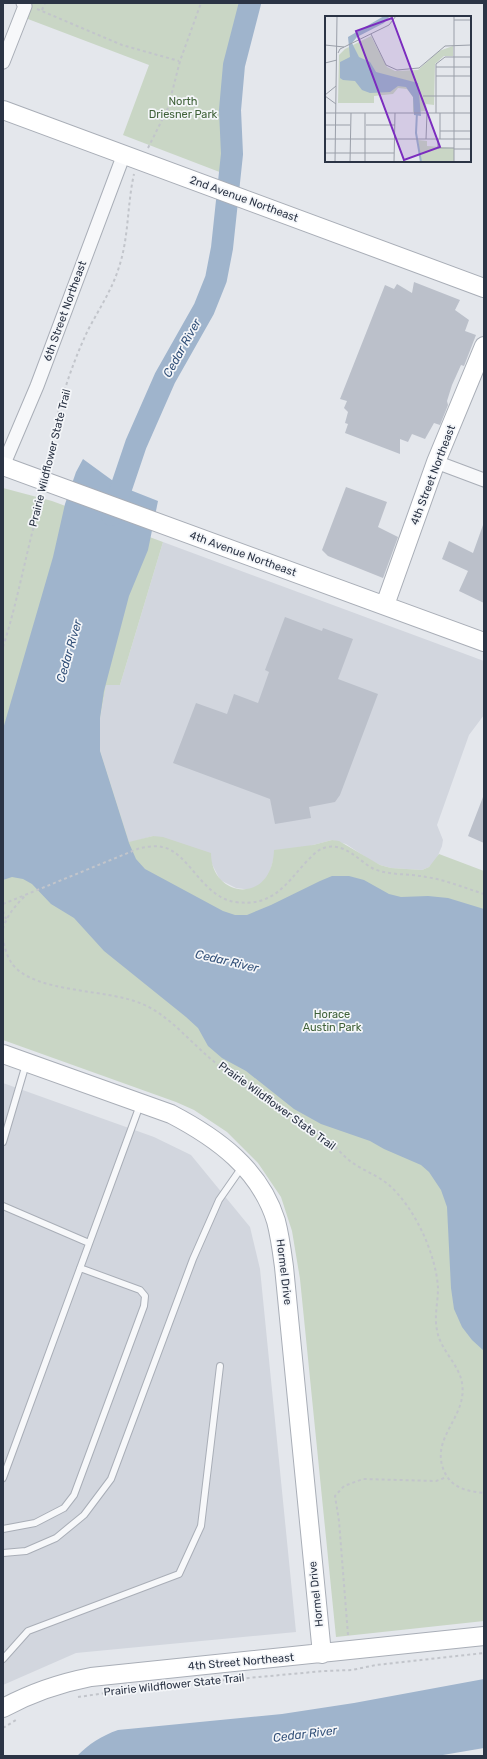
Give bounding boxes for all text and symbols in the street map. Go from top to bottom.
inset map [325,16,471,162]
park label: North Driesner Park [149,95,218,121]
street label: 2nd Avenue Northeast [188,173,301,225]
street label: 6th Street Northeast [41,258,89,363]
water label: Cedar River [160,316,204,380]
street label: Prairie Wildflower State Trail [27,388,73,528]
street label: 4th Street Northeast [408,422,458,527]
street label: 4th Avenue Northeast [188,529,299,580]
water label: Cedar River [53,618,85,684]
water label: Cedar River [194,947,260,975]
park label: Horace Austin Park [303,1008,362,1034]
street label: Prairie Wildflower State Trail [216,1059,338,1153]
street label: Hormel Drive [274,1238,294,1306]
street label: Hormel Drive [306,1560,326,1628]
street label: 4th Street Northeast [187,1651,295,1673]
street label: Prairie Wildflower State Trail [103,1671,245,1699]
water label: Cedar River [272,1723,338,1745]

